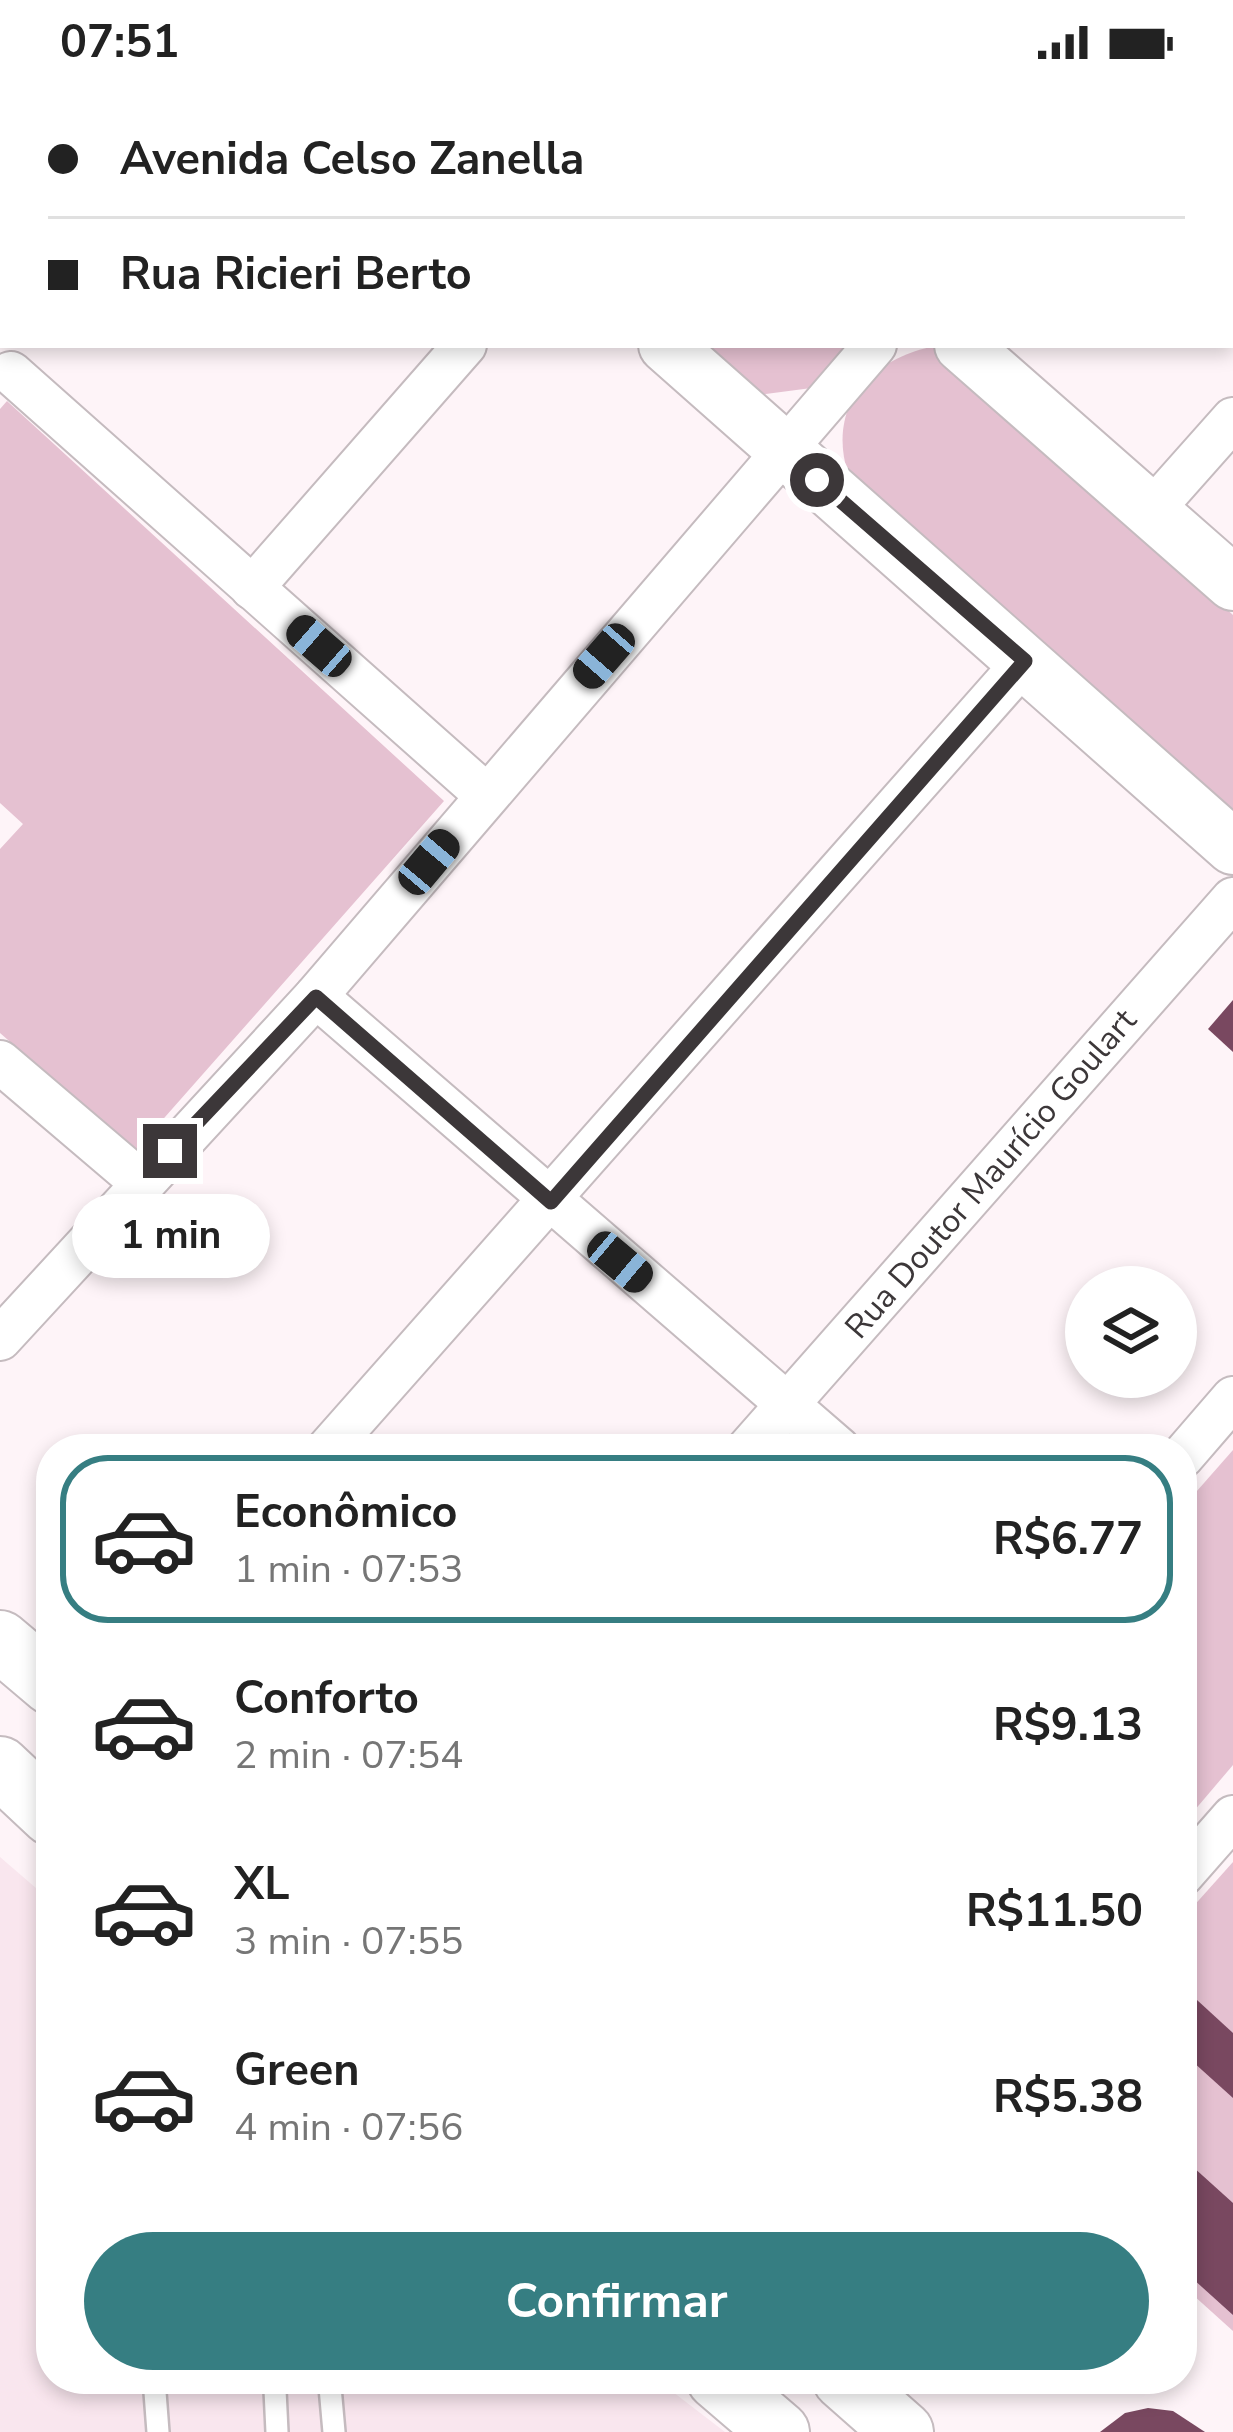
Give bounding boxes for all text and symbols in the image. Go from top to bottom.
text: 07:51 [60,12,179,73]
text: Avenida Celso Zanella [120,129,584,190]
text: Rua Ricieri Berto [120,244,472,305]
route start [790,453,844,507]
car [280,609,358,683]
car [567,617,641,695]
car [392,823,466,901]
street label: Rua Doutor Maurício Goulart [835,999,1147,1349]
route end [143,1124,197,1178]
callout: 1 min [71,1193,269,1277]
text: 1 min [121,1209,221,1262]
car [581,1225,659,1299]
map controls [1065,1266,1197,1398]
button: layers [1065,1266,1197,1398]
text: Econômico [234,1482,457,1543]
icon: car [90,1485,198,1593]
text: R$6.77 [993,1509,1143,1570]
text: 1 min · 07:53 [234,1543,463,1596]
text: Conforto [234,1668,419,1729]
icon: car [90,1671,198,1779]
text: R$9.13 [993,1695,1143,1756]
text: 2 min · 07:54 [234,1729,463,1782]
text: XL [234,1854,290,1915]
icon: car [90,1857,198,1965]
text: R$11.50 [966,1881,1143,1942]
text: 3 min · 07:55 [234,1915,463,1968]
text: Green [234,2040,360,2101]
icon: car [90,2043,198,2151]
text: R$5.38 [993,2067,1143,2128]
text: 4 min · 07:56 [234,2101,463,2154]
button: Confirmar [84,2232,1149,2370]

